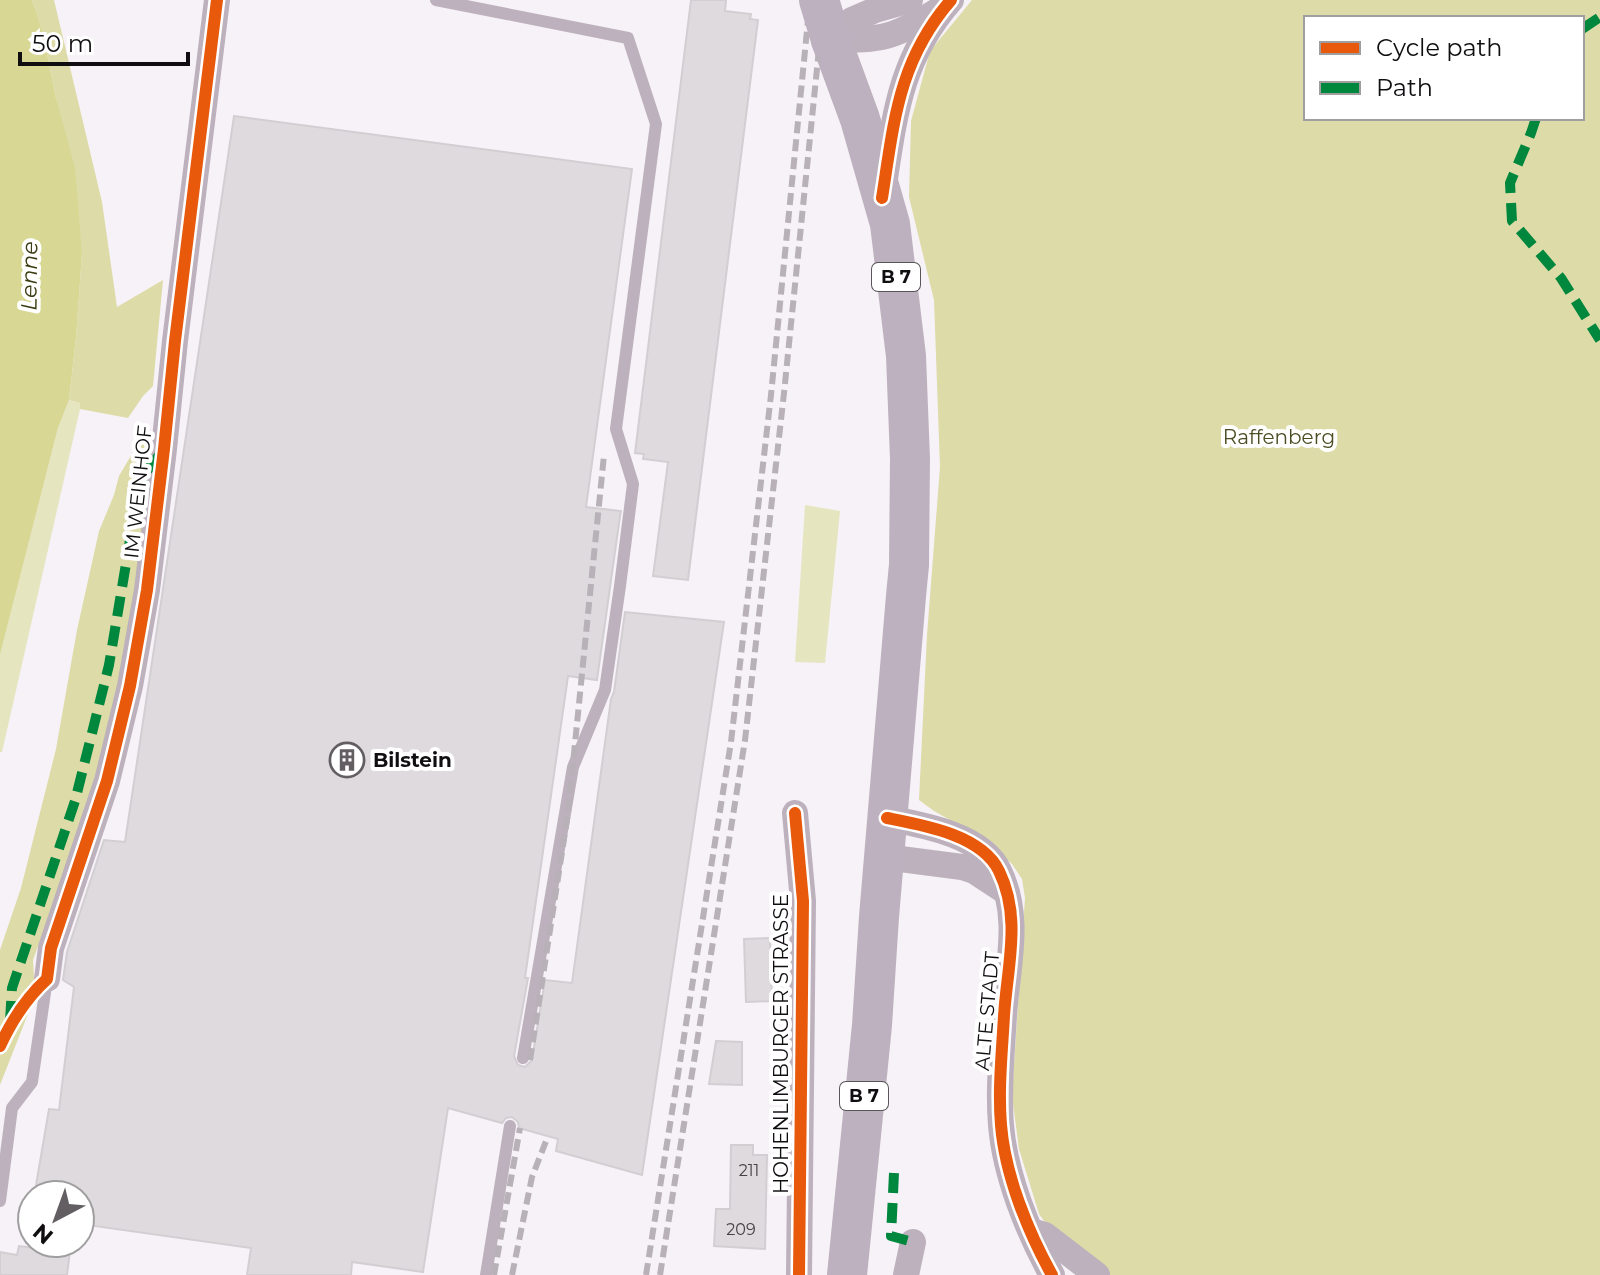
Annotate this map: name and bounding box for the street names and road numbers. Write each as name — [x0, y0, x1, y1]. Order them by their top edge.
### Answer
road number: B 7 — [872, 263, 920, 291]
street label: IM WEINHOF — [119, 424, 157, 560]
street label: HOHENLIMBURGER STRASSE — [769, 894, 793, 1194]
street label: ALTE STADT — [970, 950, 1004, 1072]
road number: B 7 — [840, 1082, 888, 1110]

